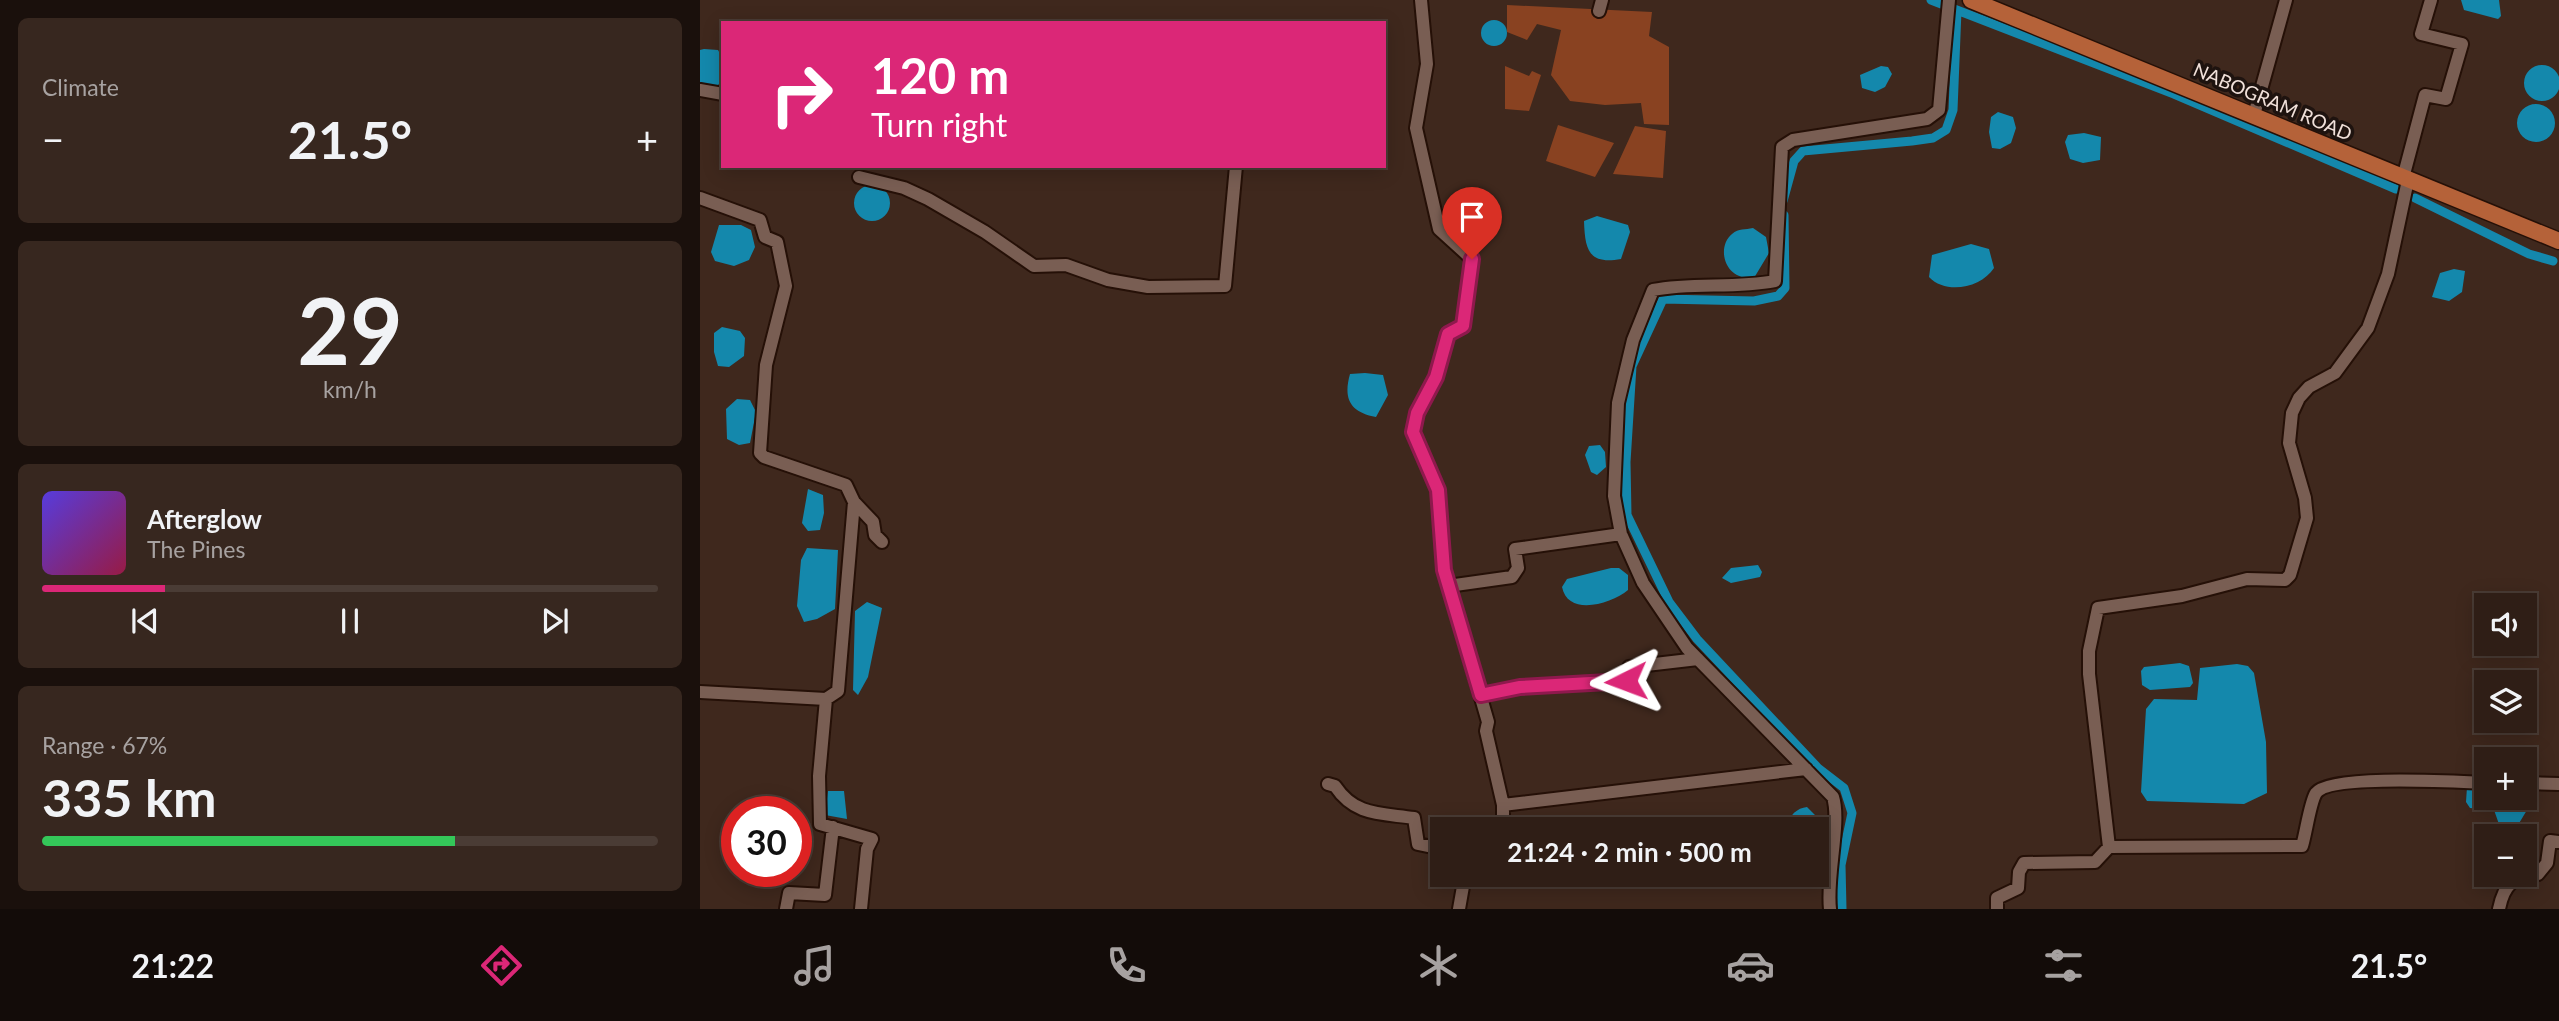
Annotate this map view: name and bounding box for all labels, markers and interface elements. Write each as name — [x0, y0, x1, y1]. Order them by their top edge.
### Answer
text: 120 m — [871, 46, 1009, 104]
icon: right — [756, 49, 847, 140]
street label: NABOGRAM ROAD — [2190, 57, 2356, 145]
text: Climate — [42, 73, 119, 101]
text: Turn right — [871, 105, 1007, 144]
text: 21.5° — [288, 108, 412, 170]
text: − — [42, 116, 64, 162]
text: + — [636, 116, 658, 162]
pin — [1442, 187, 1502, 259]
icon: arrive — [1453, 198, 1491, 236]
text: 29 — [297, 275, 403, 384]
text: km/h — [323, 375, 377, 403]
text: Afterglow — [147, 503, 262, 535]
text: The Pines — [147, 535, 245, 563]
map controls — [2474, 593, 2537, 887]
button: sound — [2474, 593, 2537, 656]
icon: previous — [126, 602, 164, 640]
icon: pause — [331, 602, 369, 640]
icon: next — [536, 602, 574, 640]
position arrow — [1589, 644, 1663, 718]
button: layers — [2474, 670, 2537, 733]
text: Range · 67% — [42, 731, 167, 759]
button: + — [2474, 747, 2537, 810]
text: 335 km — [42, 766, 216, 828]
speed limit sign: 30 — [721, 796, 812, 887]
button: − — [2474, 824, 2537, 887]
text: 21:24 · 2 min · 500 m — [1507, 836, 1752, 868]
icon: directions — [477, 941, 526, 990]
icon: music — [790, 941, 839, 990]
icon: phone — [1102, 941, 1151, 990]
icon: climate — [1414, 941, 1463, 990]
icon: car — [1726, 941, 1775, 990]
icon: filters — [2039, 941, 2088, 990]
text: 21:22 — [132, 946, 214, 985]
text: 21.5° — [2351, 946, 2427, 985]

